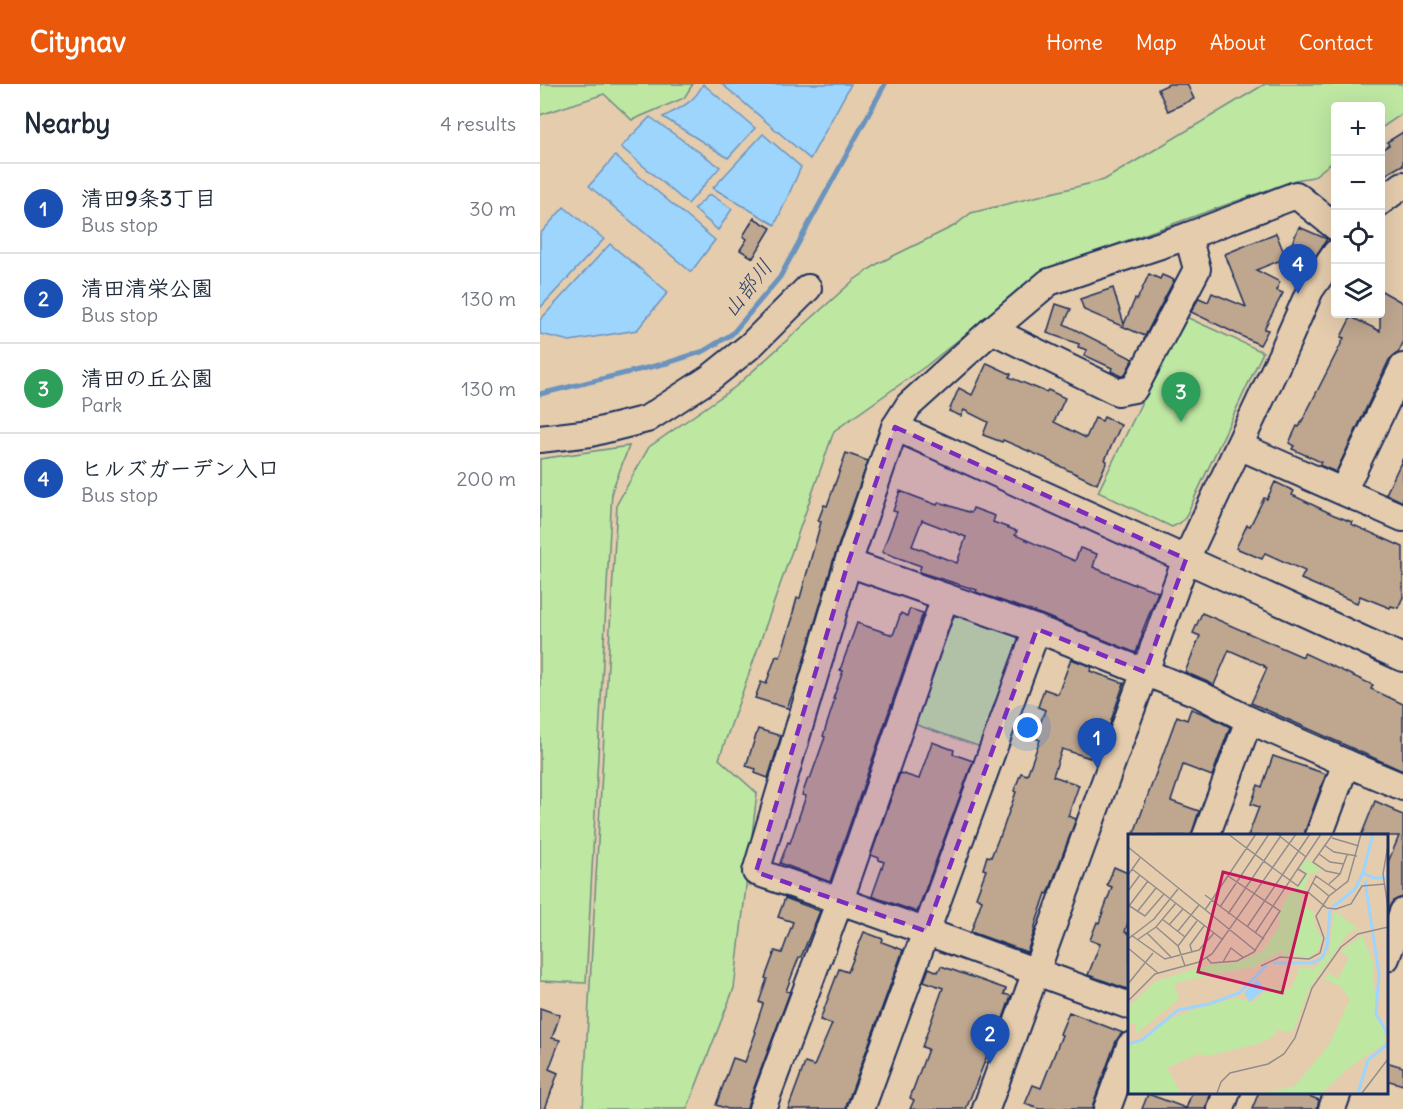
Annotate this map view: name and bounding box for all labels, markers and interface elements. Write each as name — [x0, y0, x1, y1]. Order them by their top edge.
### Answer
text: Citynav — [30, 24, 126, 60]
text: Home — [1046, 29, 1103, 56]
text: Map — [1136, 29, 1177, 56]
text: About — [1210, 29, 1266, 56]
text: Contact — [1299, 29, 1373, 56]
map controls — [1331, 102, 1385, 318]
button: + — [1331, 102, 1385, 156]
text: Nearby — [24, 107, 110, 140]
text: 4 results — [440, 111, 516, 136]
button: − — [1331, 156, 1385, 210]
text: 清田9条3丁目 — [81, 184, 216, 212]
text: 1 — [40, 196, 47, 221]
text: 30 m — [469, 196, 516, 221]
button: locate — [1331, 210, 1385, 264]
text: Bus stop — [81, 212, 158, 237]
pin: 4 — [1278, 244, 1317, 294]
water label: 山部川 — [716, 253, 778, 323]
button: layers — [1331, 264, 1385, 318]
text: 清田清栄公園 — [81, 274, 213, 302]
text: 2 — [38, 286, 49, 311]
text: 130 m — [461, 286, 516, 311]
text: Bus stop — [81, 302, 158, 327]
text: 清田の丘公園 — [81, 364, 213, 392]
pin: 3 — [1162, 372, 1200, 422]
text: 3 — [38, 376, 49, 401]
text: 130 m — [461, 376, 516, 401]
text: Park — [81, 392, 122, 417]
text: ヒルズガーデン入口 — [81, 454, 279, 482]
text: 4 — [38, 466, 49, 491]
text: 200 m — [456, 466, 516, 491]
text: Bus stop — [81, 482, 158, 507]
your location — [1013, 713, 1042, 742]
pin: 1 — [1078, 718, 1116, 768]
inset map — [1128, 834, 1388, 1094]
pin: 2 — [970, 1014, 1010, 1064]

